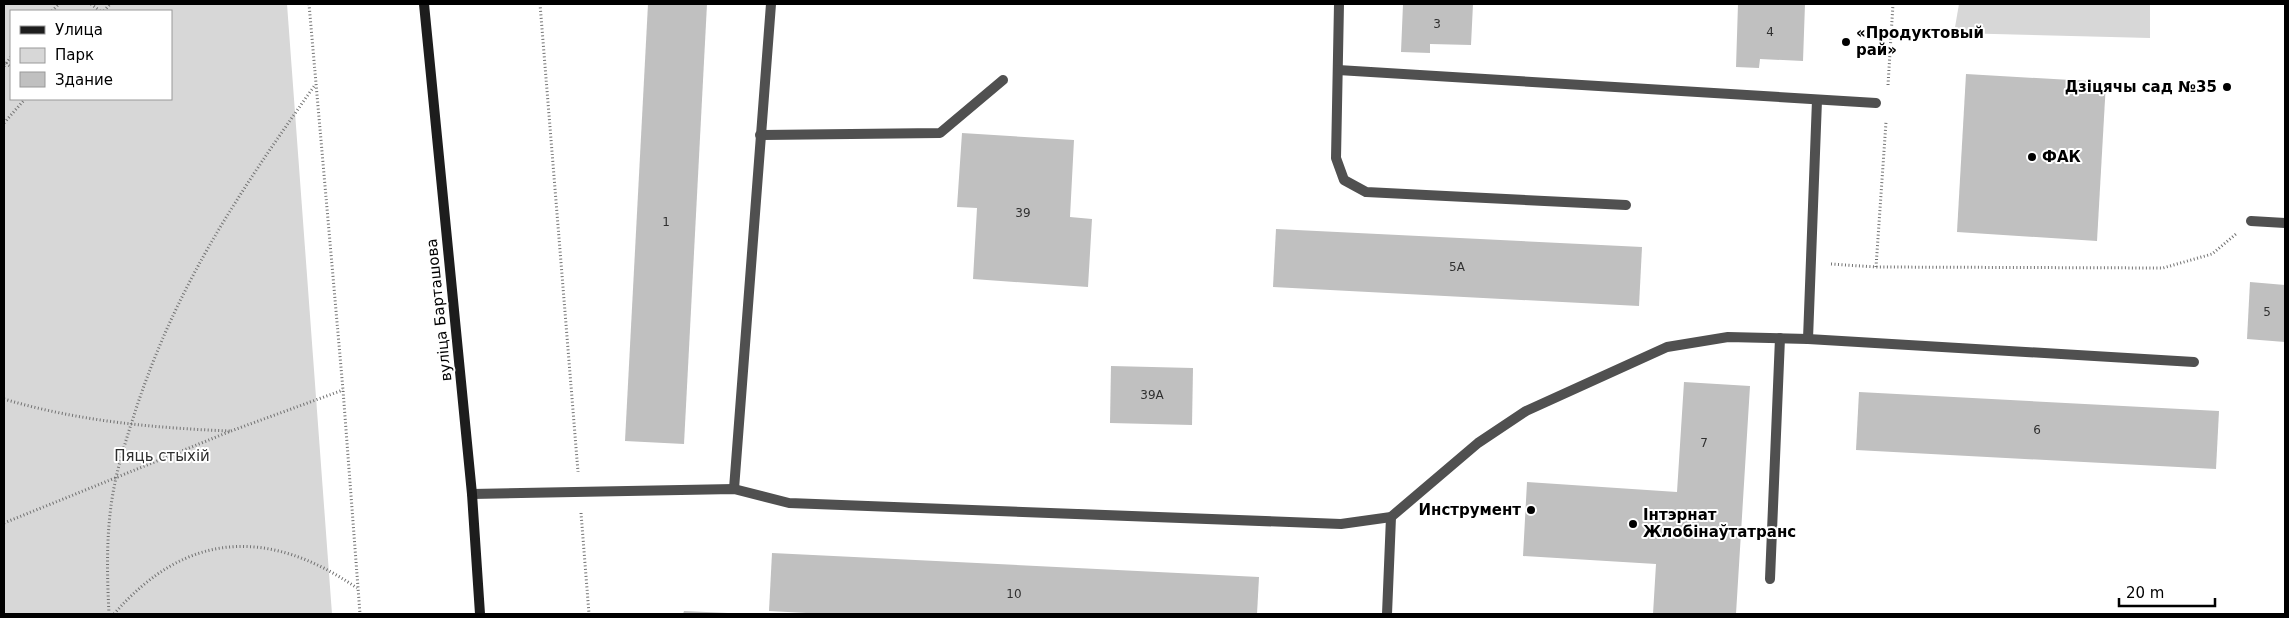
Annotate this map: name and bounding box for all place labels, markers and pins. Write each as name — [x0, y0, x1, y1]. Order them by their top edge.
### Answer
place label: «Продуктовый рай» — [1856, 24, 1984, 59]
marker: «Продуктовый рай» — [1840, 36, 1852, 48]
place label: Дзіцячы сад №35 — [2065, 78, 2217, 96]
marker: Дзіцячы сад №35 — [2221, 81, 2233, 93]
place label: ФАК — [2042, 148, 2081, 166]
marker: ФАК — [2026, 151, 2038, 163]
place label: Инструмент — [1418, 501, 1521, 519]
marker: Инструмент — [1525, 504, 1537, 516]
place label: Інтэрнат Жлобінаўтатранс — [1643, 506, 1796, 541]
marker: Інтэрнат Жлобінаўтатранс — [1627, 518, 1639, 530]

